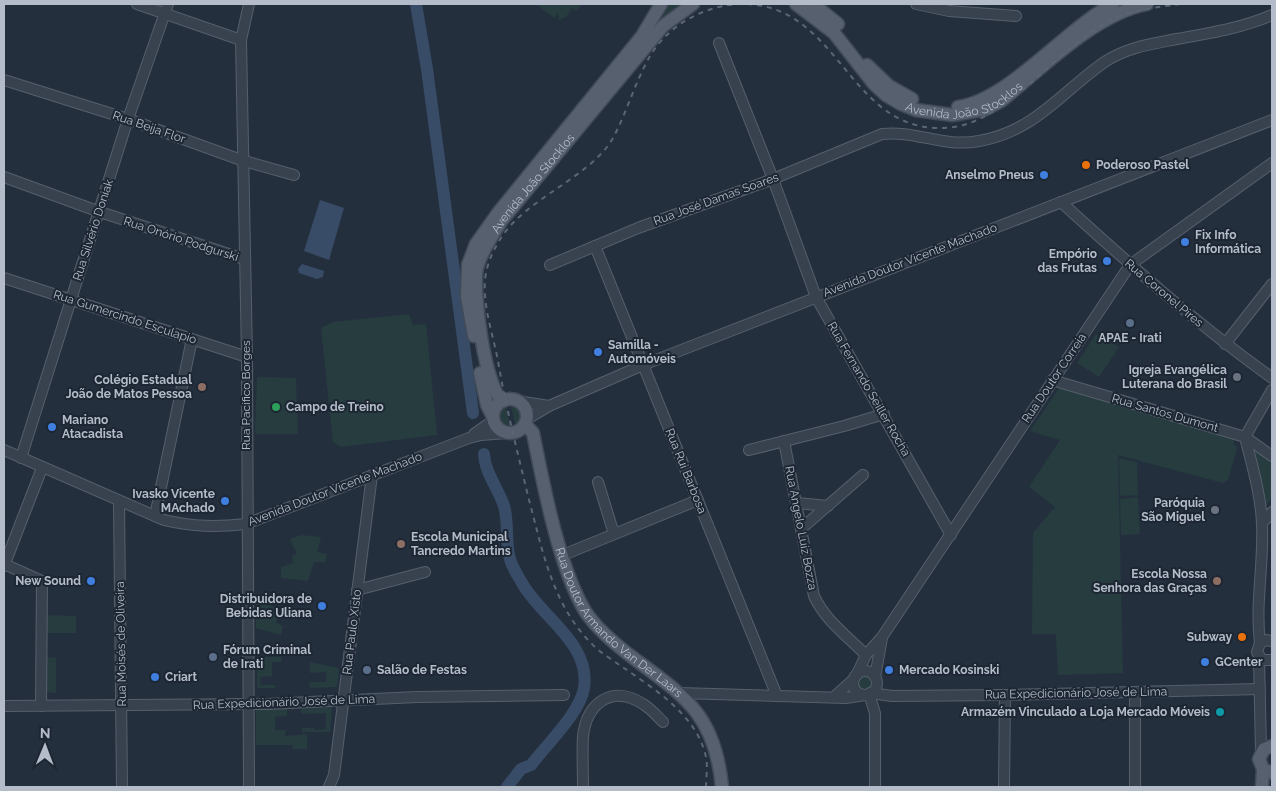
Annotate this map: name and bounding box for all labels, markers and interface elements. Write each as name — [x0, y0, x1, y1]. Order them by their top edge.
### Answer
street label: Avenida João Stocklos — [903, 79, 1025, 122]
street label: Rua Beija Flor — [111, 108, 188, 146]
street label: Avenida João Stocklos — [489, 131, 578, 236]
place label: Poderoso Pastel — [1096, 158, 1189, 172]
marker: Poderoso Pastel — [1080, 159, 1092, 171]
place label: Anselmo Pneus — [945, 168, 1034, 182]
marker: Anselmo Pneus — [1038, 169, 1050, 181]
street label: Rua José Damas Soares — [651, 170, 781, 228]
street label: Rua Silvério Doniak — [70, 177, 116, 283]
street label: Rua Onório Podgurski — [122, 214, 240, 264]
street label: Avenida Doutor Vicente Machado — [821, 220, 999, 300]
place label: Fix Info Informática — [1195, 228, 1261, 256]
marker: Fix Info Informática — [1179, 236, 1191, 248]
place label: Empório das Frutas — [1038, 247, 1097, 275]
marker: Empório das Frutas — [1101, 255, 1113, 267]
street label: Rua Coronel Pires — [1122, 256, 1206, 330]
street label: Rua Gumercindo Esculapio — [52, 287, 198, 347]
marker: APAE - Irati — [1124, 317, 1136, 329]
street label: Rua Fernando Seiller Rocha — [825, 319, 913, 459]
street label: Rua Doutor Correia — [1019, 330, 1089, 426]
place label: APAE - Irati — [1098, 331, 1162, 345]
place label: Samilla - Automóveis — [608, 338, 676, 366]
street label: Rua Pacífico Borges — [239, 340, 253, 450]
marker: Samilla - Automóveis — [592, 346, 604, 358]
place label: Igreja Evangélica Luterana do Brasil — [1122, 363, 1227, 391]
marker: Igreja Evangélica Luterana do Brasil — [1231, 371, 1243, 383]
place label: Colégio Estadual João de Matos Pessoa — [66, 373, 192, 401]
marker: Colégio Estadual João de Matos Pessoa — [196, 381, 208, 393]
street label: Rua Santos Dumont — [1110, 391, 1220, 435]
place label: Campo de Treino — [286, 400, 384, 414]
marker: Campo de Treino — [270, 401, 282, 413]
place label: Mariano Atacadista — [62, 413, 123, 441]
marker: Mariano Atacadista — [46, 421, 58, 433]
street label: Rua Rui Barbosa — [663, 426, 709, 516]
street label: Avenida Doutor Vicente Machado — [246, 449, 424, 529]
street label: Rua Angelo Luiz Bozza — [782, 465, 820, 591]
place label: Ivasko Vicente MAchado — [132, 487, 215, 515]
marker: Ivasko Vicente MAchado — [219, 495, 231, 507]
place label: Paróquia São Miguel — [1141, 496, 1205, 524]
marker: Paróquia São Miguel — [1209, 504, 1221, 516]
place label: Escola Municipal Tancredo Martins — [411, 530, 511, 558]
marker: Escola Municipal Tancredo Martins — [395, 538, 407, 550]
street label: Rua Doutor Armando Van Der Laars — [553, 546, 686, 700]
place label: Escola Nossa Senhora das Graças — [1093, 567, 1207, 595]
place label: New Sound — [15, 574, 81, 588]
marker: New Sound — [85, 575, 97, 587]
marker: Escola Nossa Senhora das Graças — [1211, 575, 1223, 587]
street label: Rua Moisés de Oliveira — [113, 581, 129, 707]
street label: Rua Paulo Xisto — [340, 589, 364, 675]
place label: Distribuidora de Bebidas Uliana — [220, 592, 312, 620]
marker: Distribuidora de Bebidas Uliana — [316, 600, 328, 612]
place label: Subway — [1187, 630, 1232, 644]
marker: Subway — [1236, 631, 1248, 643]
place label: Fórum Criminal de Irati — [223, 643, 311, 671]
marker: Fórum Criminal de Irati — [207, 651, 219, 663]
place label: GCenter — [1215, 655, 1263, 669]
marker: GCenter — [1199, 656, 1211, 668]
place label: Salão de Festas — [377, 663, 467, 677]
place label: Mercado Kosinski — [899, 663, 999, 677]
marker: Salão de Festas — [361, 664, 373, 676]
marker: Mercado Kosinski — [883, 664, 895, 676]
place label: Criart — [165, 670, 197, 684]
marker: Criart — [149, 671, 161, 683]
street label: Rua Expedicionário José de Lima — [985, 684, 1167, 702]
street label: Rua Expedicionário José de Lima — [193, 692, 375, 712]
place label: Armazém Vinculado a Loja Mercado Móveis — [961, 705, 1210, 719]
marker: Armazém Vinculado a Loja Mercado Móveis — [1214, 706, 1226, 718]
north arrow — [20, 721, 70, 771]
text: N — [40, 725, 51, 741]

